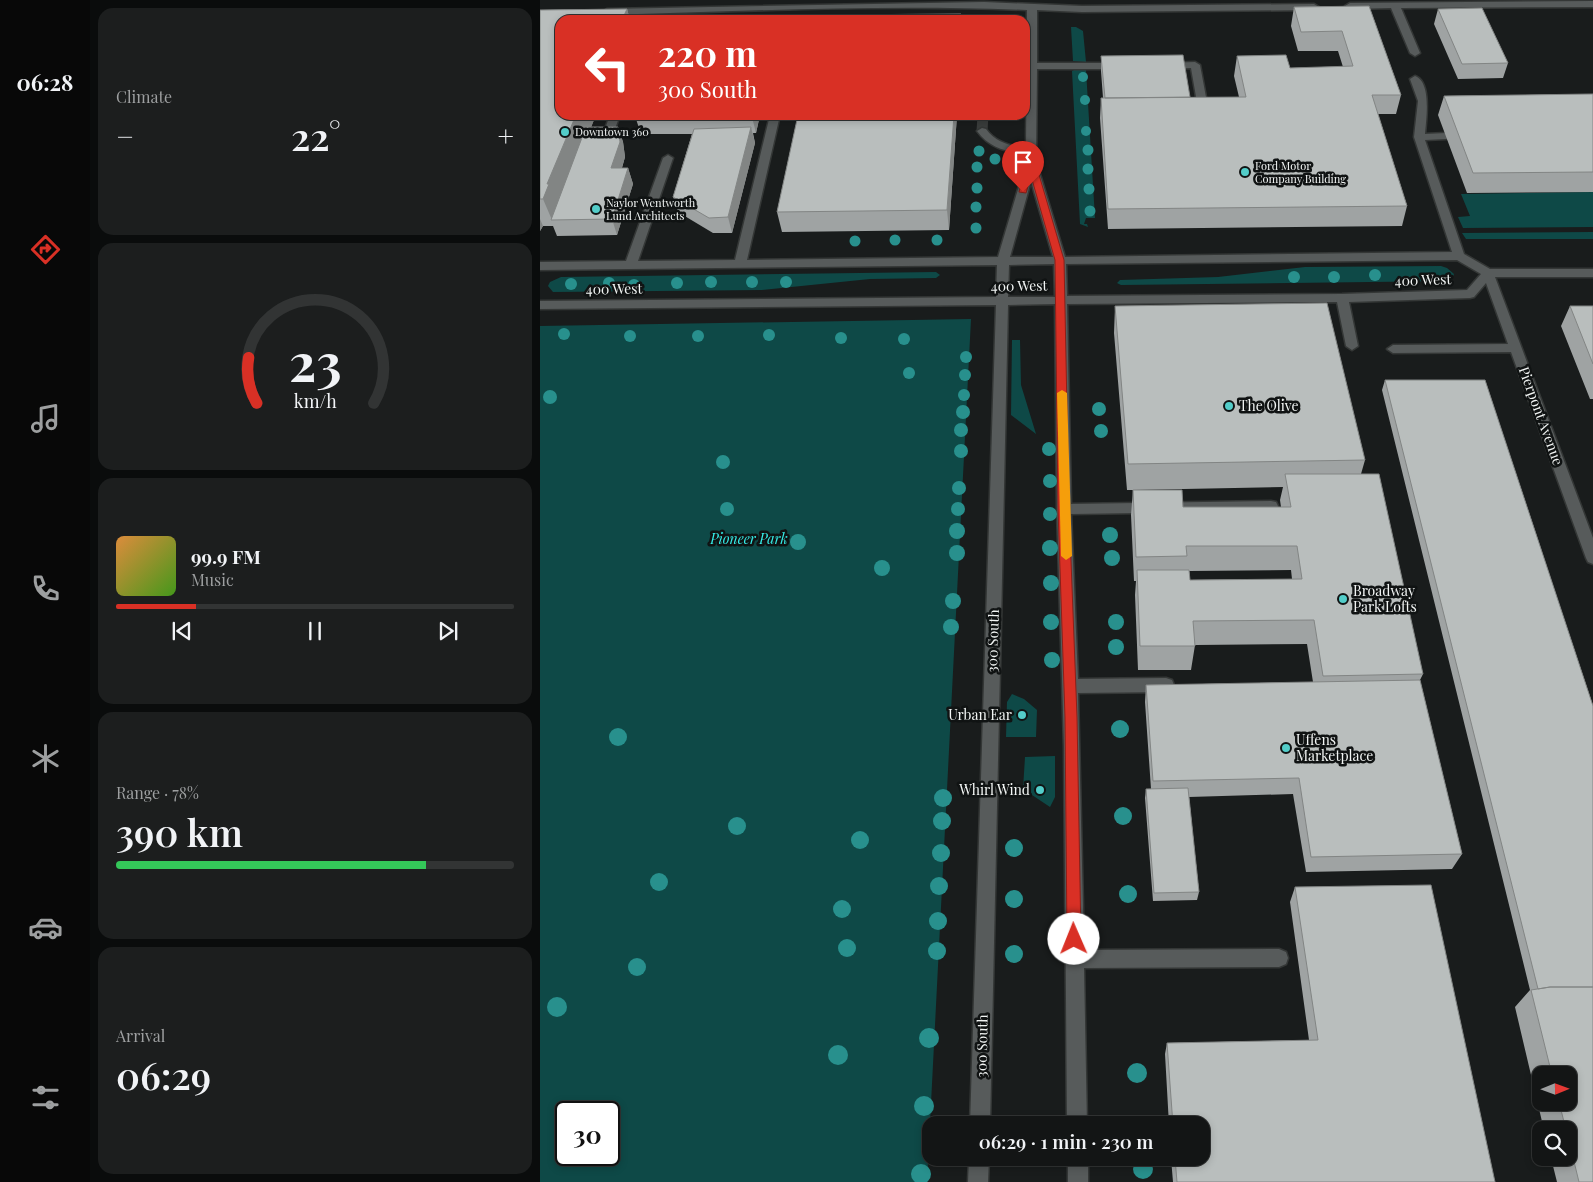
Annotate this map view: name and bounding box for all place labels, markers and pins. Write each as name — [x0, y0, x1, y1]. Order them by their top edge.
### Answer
place label: Downtown 360 — [575, 124, 649, 139]
marker: Downtown 360 — [559, 126, 571, 138]
pin — [1002, 141, 1044, 192]
place label: Ford Motor Company Building — [1255, 158, 1346, 186]
marker: Ford Motor Company Building — [1239, 166, 1251, 178]
place label: Naylor Wentworth Lund Architects — [606, 195, 696, 223]
marker: Naylor Wentworth Lund Architects — [590, 203, 602, 215]
place label: The Olive — [1239, 396, 1299, 415]
marker: The Olive — [1223, 400, 1235, 412]
place label: Broadway Park Lofts — [1353, 581, 1417, 616]
marker: Broadway Park Lofts — [1337, 593, 1349, 605]
place label: Urban Ear — [948, 705, 1013, 724]
marker: Urban Ear — [1016, 709, 1028, 721]
place label: Uffens Marketplace — [1296, 730, 1373, 765]
marker: Uffens Marketplace — [1280, 742, 1292, 754]
place label: Whirl Wind — [958, 780, 1030, 799]
marker: Whirl Wind — [1034, 784, 1046, 796]

